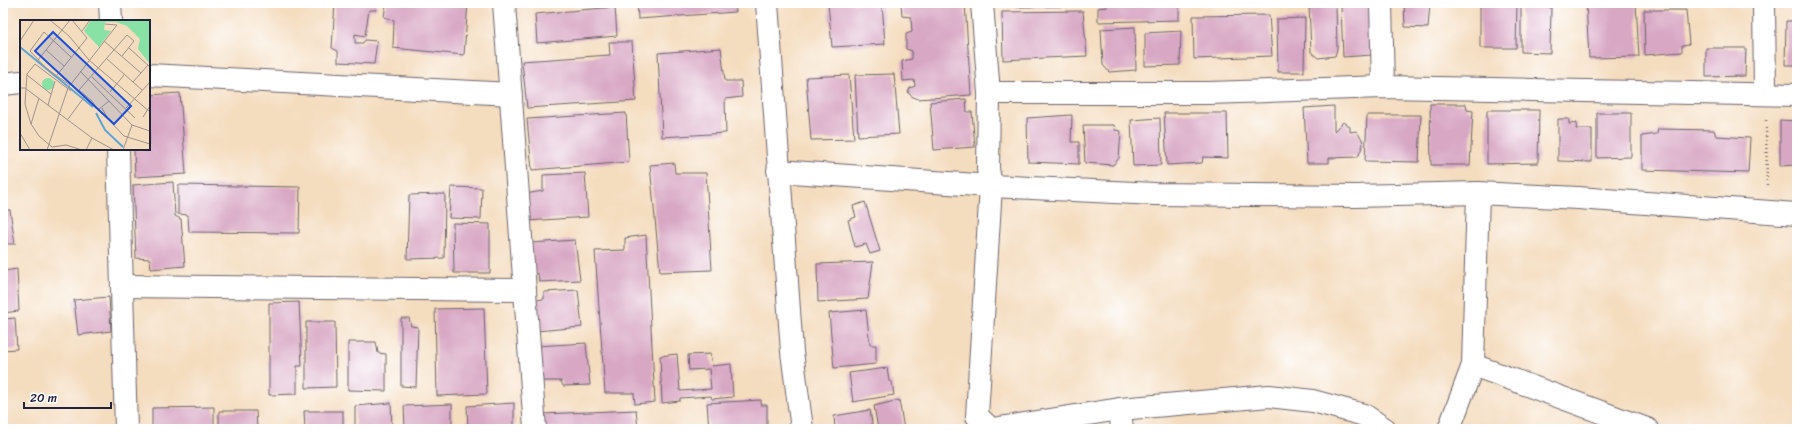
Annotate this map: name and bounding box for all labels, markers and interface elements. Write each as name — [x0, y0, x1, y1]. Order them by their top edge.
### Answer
inset map — [20, 20, 150, 150]
scale bar — [24, 384, 111, 410]
text: 20 m — [30, 387, 57, 409]

